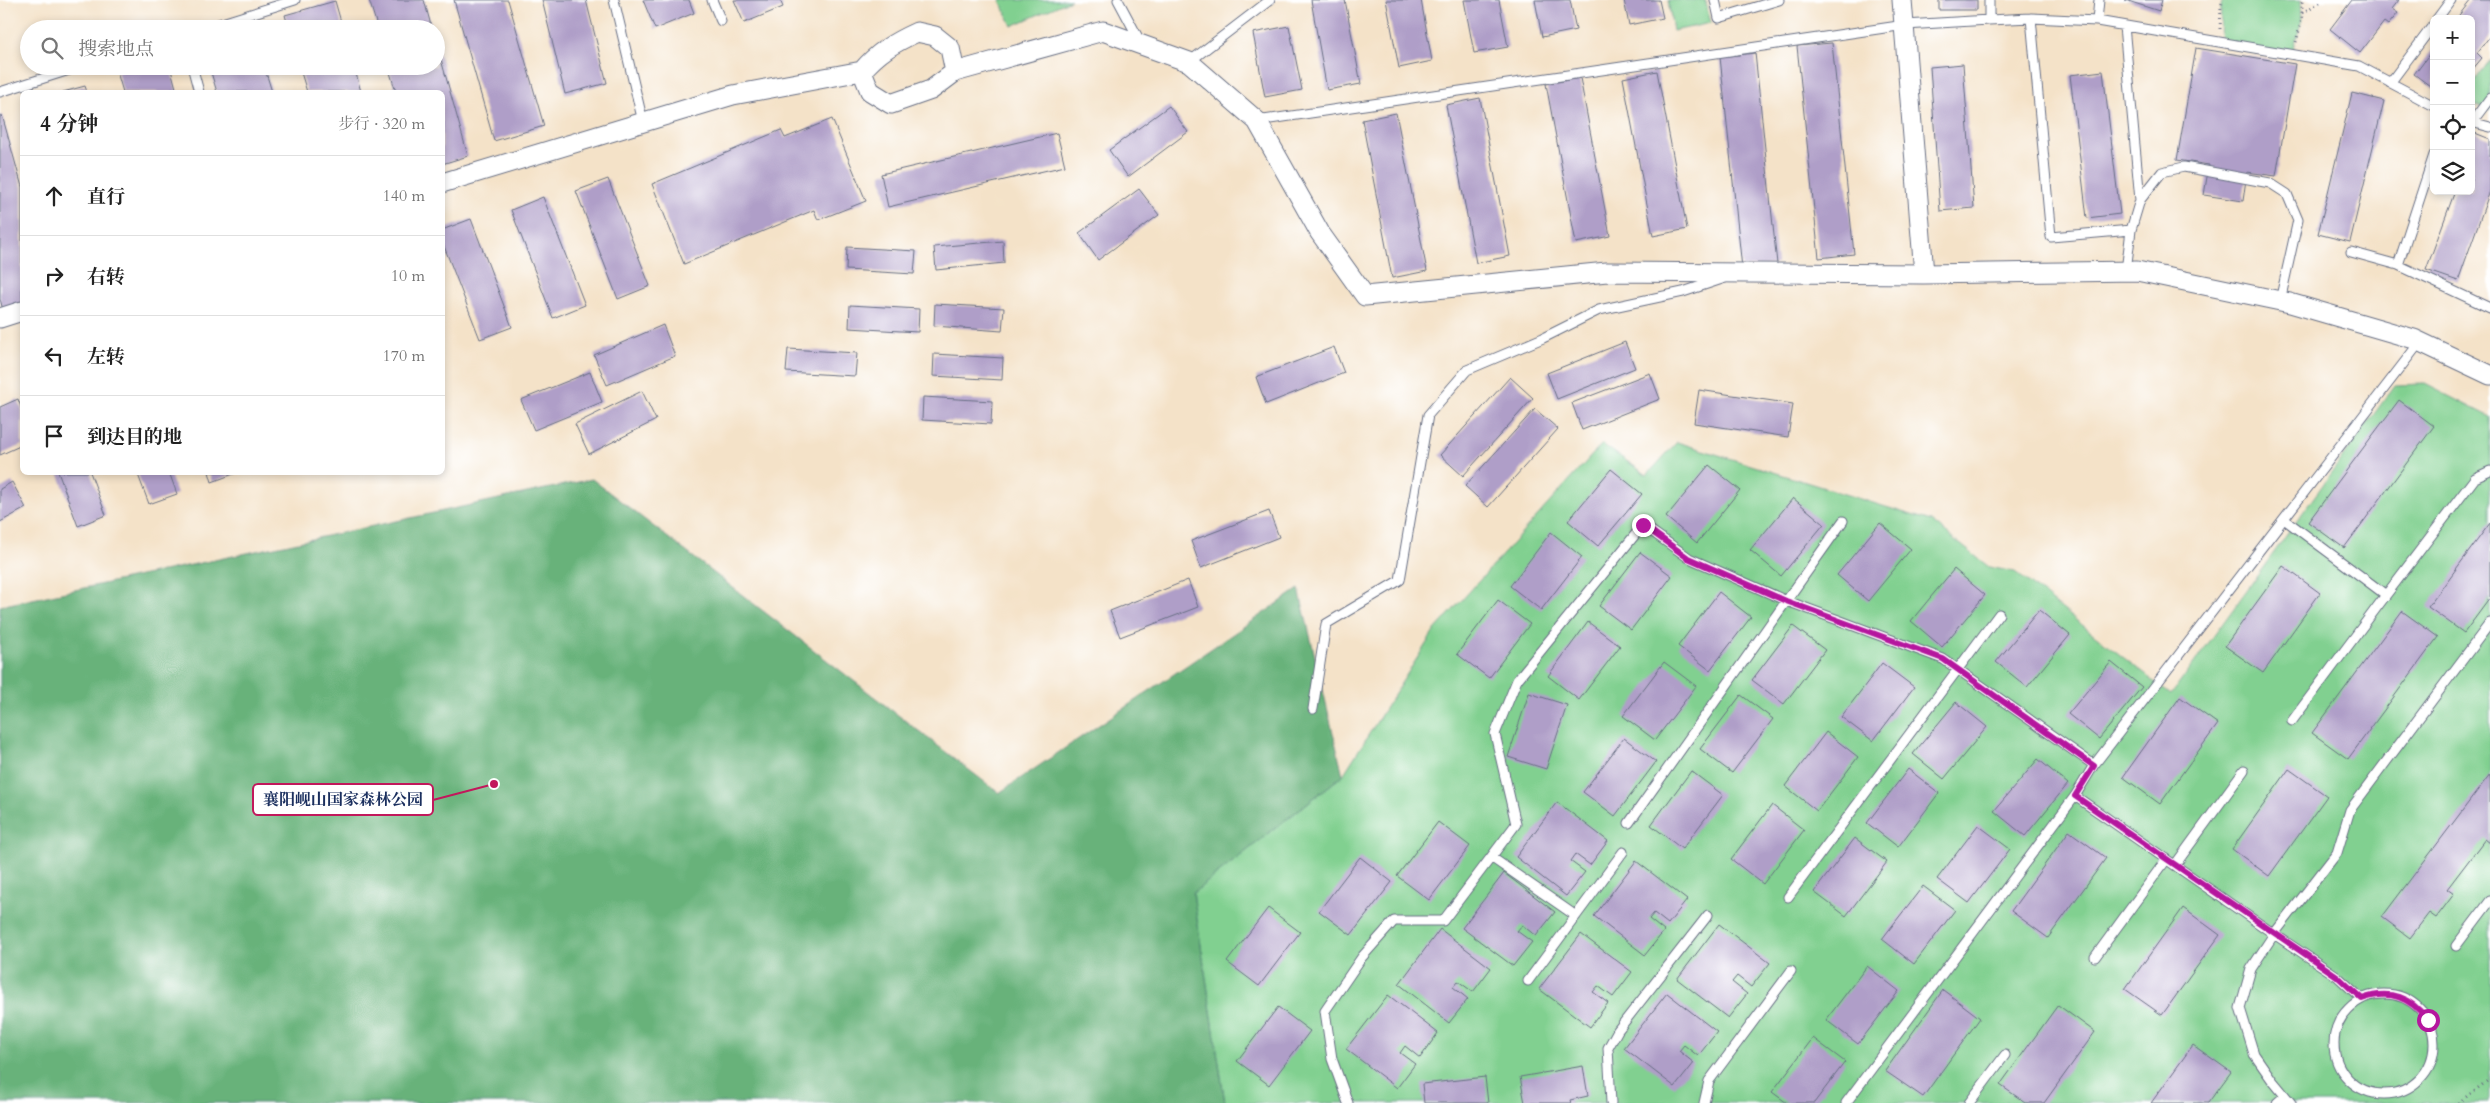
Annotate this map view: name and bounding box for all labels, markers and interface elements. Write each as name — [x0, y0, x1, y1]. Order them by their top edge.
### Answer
map controls — [2430, 15, 2475, 195]
button: + — [2430, 15, 2475, 60]
search box — [20, 20, 445, 75]
icon: search — [38, 34, 66, 62]
text: 搜索地点 — [78, 36, 154, 62]
button: − — [2430, 60, 2475, 105]
button: locate — [2430, 105, 2475, 150]
text: 4 分钟 — [40, 110, 98, 139]
text: 步行 · 320 m — [338, 113, 425, 135]
button: layers — [2430, 150, 2475, 195]
icon: ahead — [40, 182, 68, 210]
text: 直行 — [87, 184, 125, 210]
text: 140 m — [383, 185, 425, 207]
icon: right — [40, 262, 68, 290]
text: 右转 — [87, 264, 125, 290]
text: 10 m — [391, 265, 425, 287]
icon: left — [40, 342, 68, 370]
text: 左转 — [87, 344, 125, 370]
text: 170 m — [383, 345, 425, 367]
icon: arrive — [40, 422, 68, 450]
text: 到达目的地 — [87, 424, 182, 450]
route end — [1632, 514, 1655, 537]
callout: 襄阳岘山国家森林公园 — [253, 784, 433, 815]
text: 襄阳岘山国家森林公园 — [263, 789, 423, 811]
route start — [2417, 1009, 2440, 1032]

